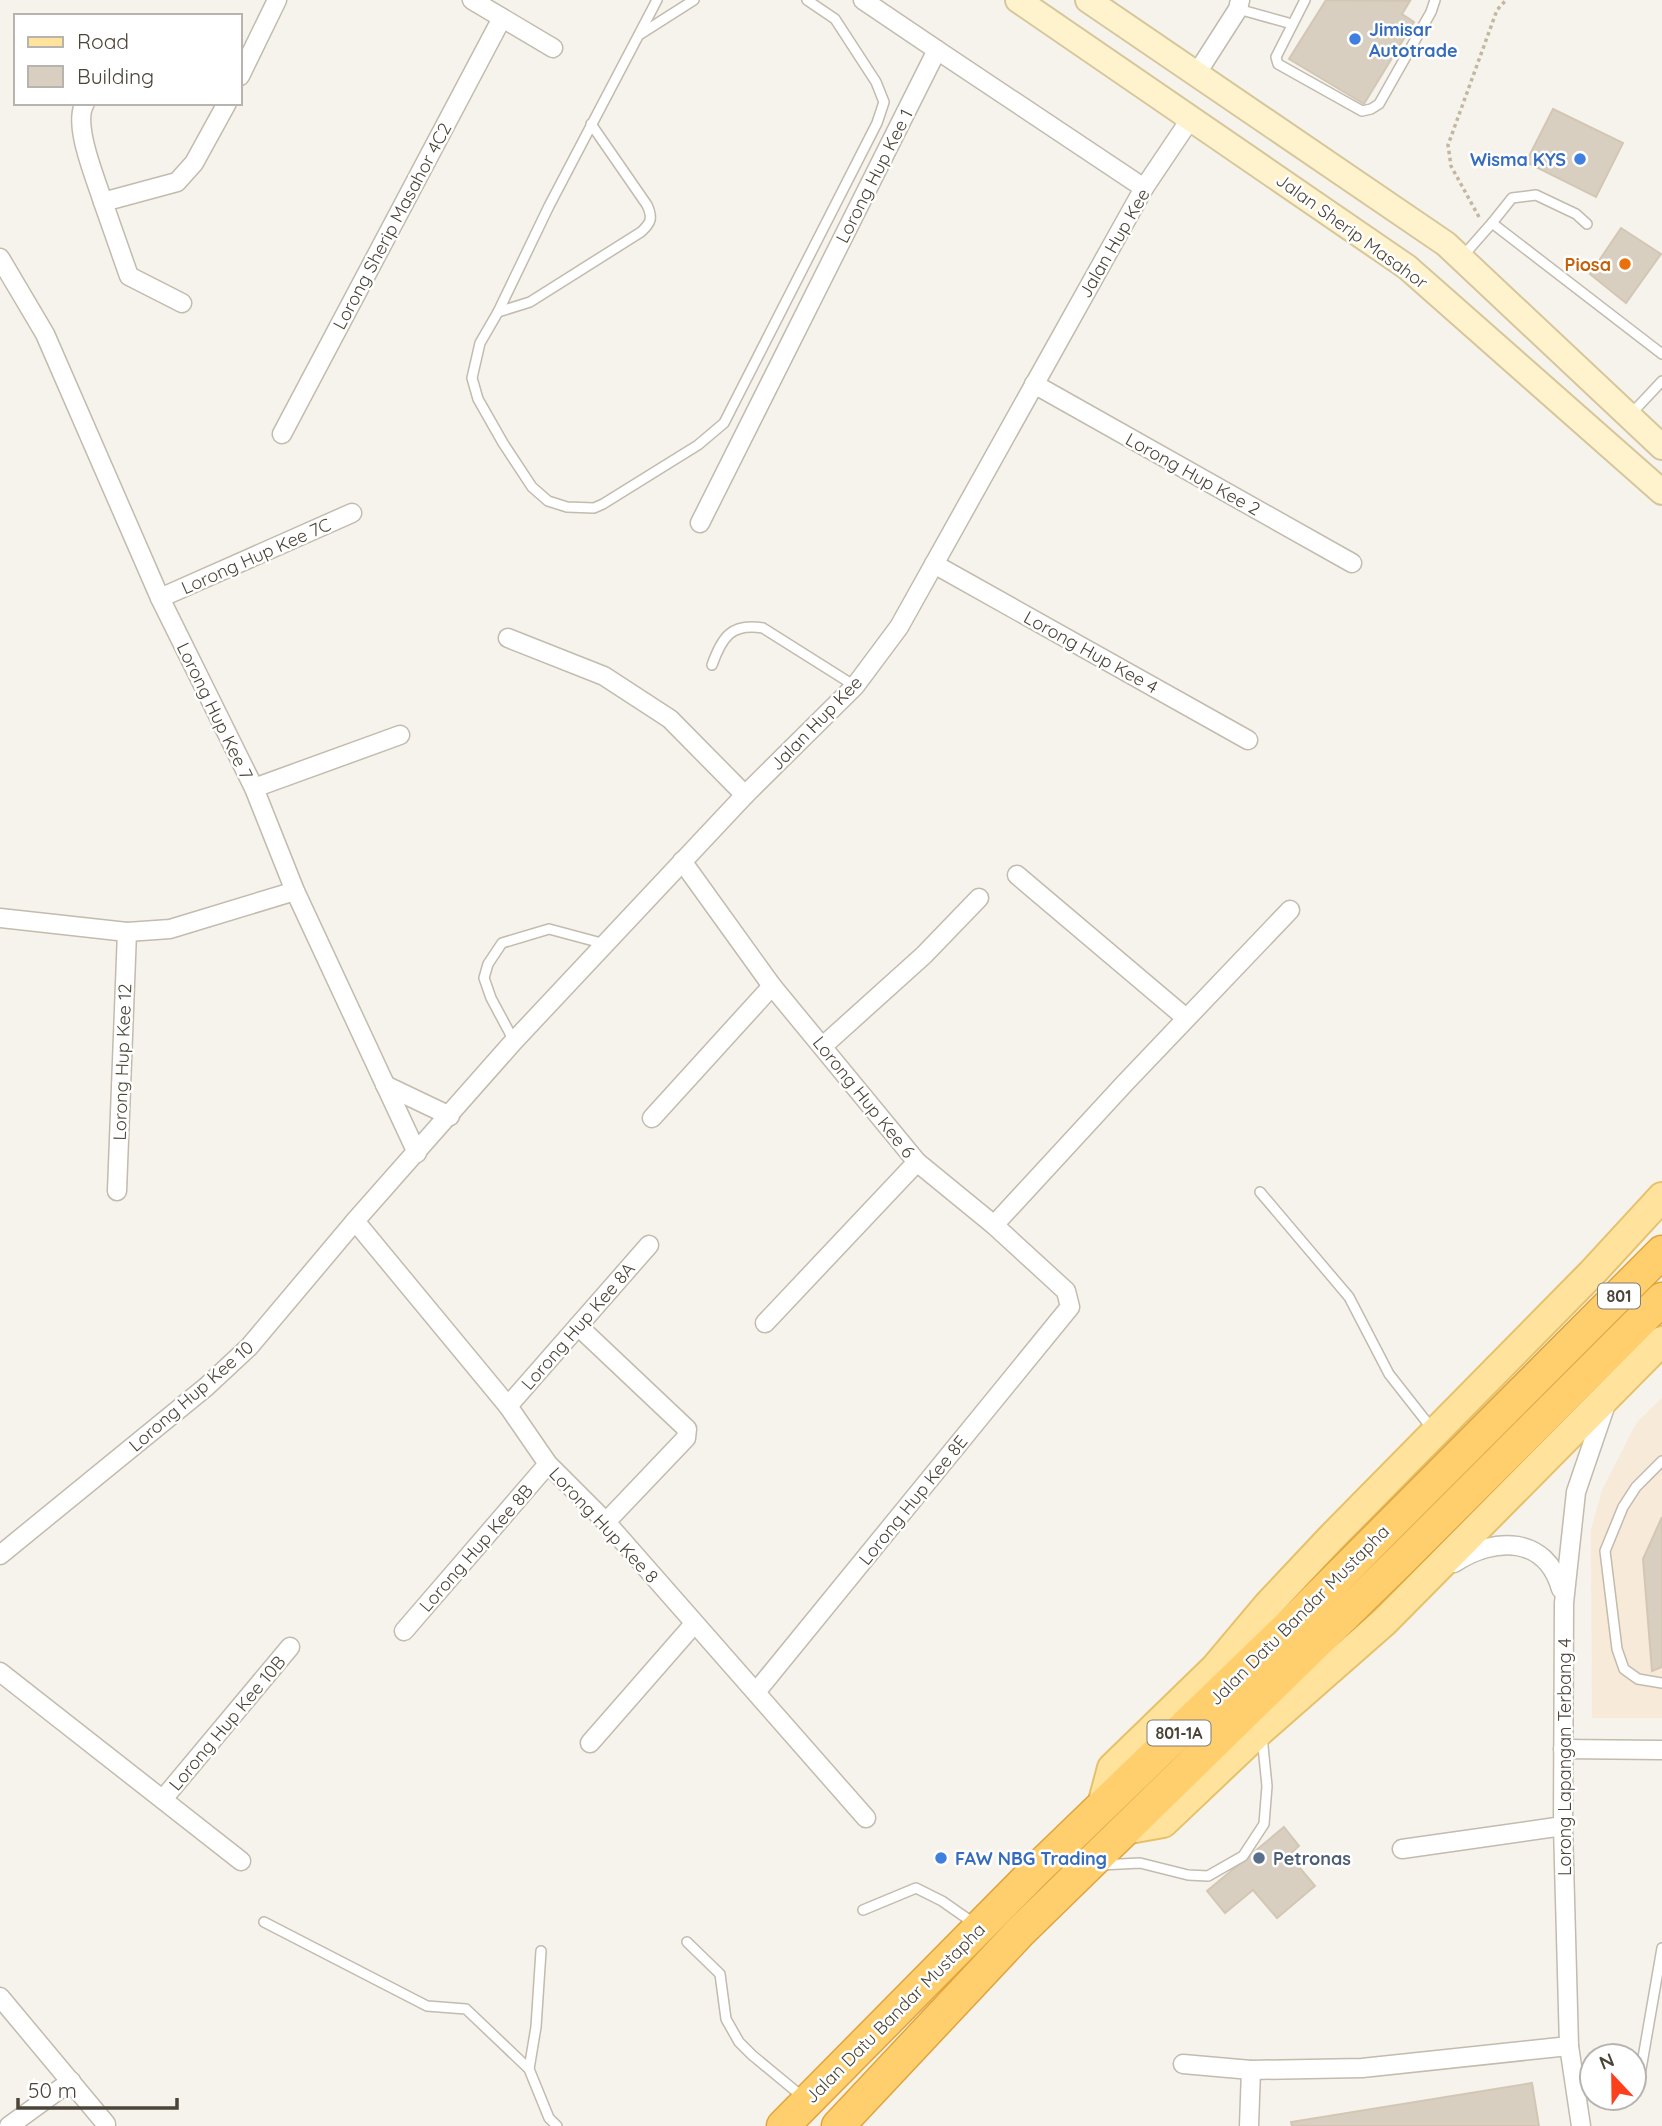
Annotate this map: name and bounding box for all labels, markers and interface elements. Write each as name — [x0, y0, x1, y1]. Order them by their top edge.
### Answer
legend — [14, 14, 242, 105]
place label: Jimisar Autotrade — [1369, 18, 1458, 62]
text: Road — [77, 28, 129, 54]
marker: Jimisar Autotrade — [1347, 31, 1363, 47]
text: Building — [77, 63, 154, 89]
street label: Lorong Hup Kee 1 — [830, 105, 918, 247]
street label: Lorong Sherip Masahor 4C2 — [328, 119, 456, 333]
place label: Wisma KYS — [1470, 148, 1566, 171]
marker: Wisma KYS — [1572, 151, 1588, 167]
street label: Jalan Sherip Masahor — [1272, 168, 1432, 294]
street label: Jalan Hup Kee — [1073, 184, 1155, 302]
place label: Piosa — [1565, 253, 1611, 276]
marker: Piosa — [1617, 256, 1633, 272]
street label: Lorong Hup Kee 2 — [1122, 427, 1264, 521]
street label: Lorong Hup Kee 7C — [178, 513, 334, 599]
street label: Lorong Hup Kee 4 — [1020, 606, 1162, 698]
street label: Lorong Hup Kee 7 — [172, 639, 258, 783]
street label: Jalan Hup Kee — [765, 671, 867, 775]
street label: Lorong Hup Kee 12 — [108, 983, 136, 1141]
street label: Lorong Hup Kee 6 — [808, 1031, 920, 1163]
street label: Lorong Hup Kee 8A — [516, 1257, 640, 1395]
road number: 801 — [1598, 1284, 1640, 1308]
street label: Lorong Hup Kee 10 — [124, 1336, 258, 1456]
street label: Lorong Hup Kee 8E — [854, 1430, 972, 1570]
street label: Lorong Hup Kee 8 — [544, 1462, 664, 1588]
street label: Lorong Hup Kee 8B — [414, 1479, 538, 1617]
street label: Jalan Datu Bandar Mustapha — [1204, 1520, 1394, 1710]
street label: Lorong Lapangan Terbang 4 — [1553, 1638, 1576, 1876]
street label: Lorong Hup Kee 10B — [164, 1651, 290, 1795]
road number: 801-1A — [1148, 1721, 1210, 1746]
place label: FAW NBG Trading — [955, 1847, 1107, 1870]
place label: Petronas — [1273, 1847, 1351, 1870]
marker: FAW NBG Trading — [933, 1850, 949, 1866]
marker: Petronas — [1251, 1850, 1267, 1866]
street label: Jalan Datu Bandar Mustapha — [800, 1918, 990, 2108]
north arrow — [1578, 2042, 1648, 2112]
text: N — [1596, 2047, 1618, 2075]
scale bar — [18, 2066, 177, 2110]
text: 50 m — [28, 2077, 77, 2103]

